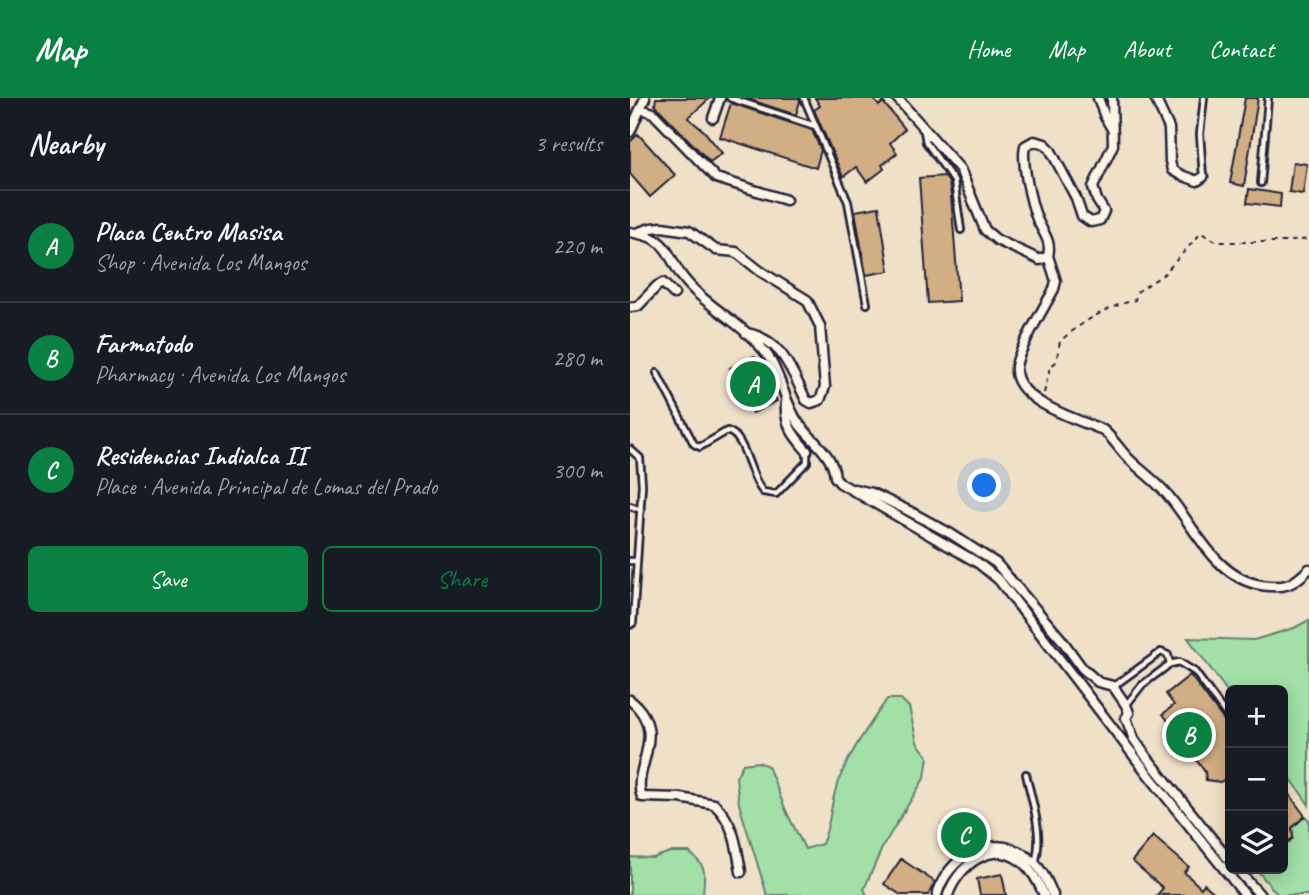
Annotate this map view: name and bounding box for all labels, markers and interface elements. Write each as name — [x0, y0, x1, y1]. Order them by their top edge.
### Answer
text: Map — [35, 28, 86, 70]
text: Home — [967, 34, 1010, 64]
text: Map — [1048, 34, 1085, 64]
text: About — [1123, 34, 1171, 64]
text: Contact — [1209, 34, 1274, 64]
text: Nearby — [28, 125, 104, 163]
text: 3 results — [535, 129, 602, 158]
text: Placa Centro Masisa — [95, 215, 282, 248]
text: A — [45, 232, 57, 261]
text: 220 m — [553, 232, 602, 261]
text: Shop · Avenida Los Mangos — [95, 248, 306, 277]
text: Farmatodo — [95, 327, 192, 360]
text: B — [45, 344, 57, 373]
text: 280 m — [553, 344, 602, 373]
pin: A — [730, 358, 776, 410]
text: Pharmacy · Avenida Los Mangos — [95, 360, 345, 389]
text: Residencias Indialca II — [95, 439, 306, 472]
text: C — [46, 456, 56, 485]
text: 300 m — [553, 456, 602, 485]
your location — [967, 468, 1001, 502]
text: Place · Avenida Principal de Lomas del Prado — [95, 472, 437, 501]
button: Save — [28, 546, 308, 612]
button: Share — [322, 546, 602, 612]
map controls — [1225, 685, 1288, 874]
button: + — [1225, 685, 1288, 748]
pin: B — [1166, 709, 1212, 761]
button: − — [1225, 748, 1288, 811]
pin: C — [941, 809, 987, 861]
button: layers — [1225, 811, 1288, 874]

